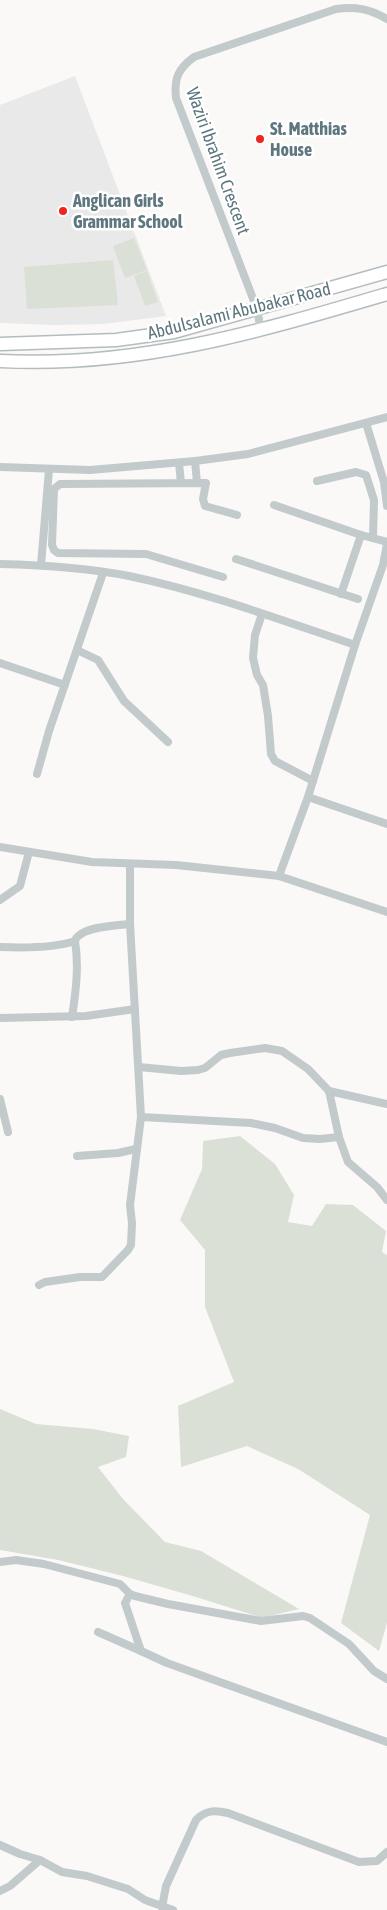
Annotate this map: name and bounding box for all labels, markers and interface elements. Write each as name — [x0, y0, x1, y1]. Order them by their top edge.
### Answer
street label: Waziri Ibrahim Crescent — [182, 84, 255, 237]
place label: St. Matthias House — [270, 118, 347, 160]
marker: St. Matthias House — [254, 133, 266, 145]
place label: Anglican Girls Grammar School — [72, 190, 183, 232]
marker: Anglican Girls Grammar School — [57, 205, 69, 217]
street label: Abdulsalami Abubakar Road — [145, 278, 333, 343]

